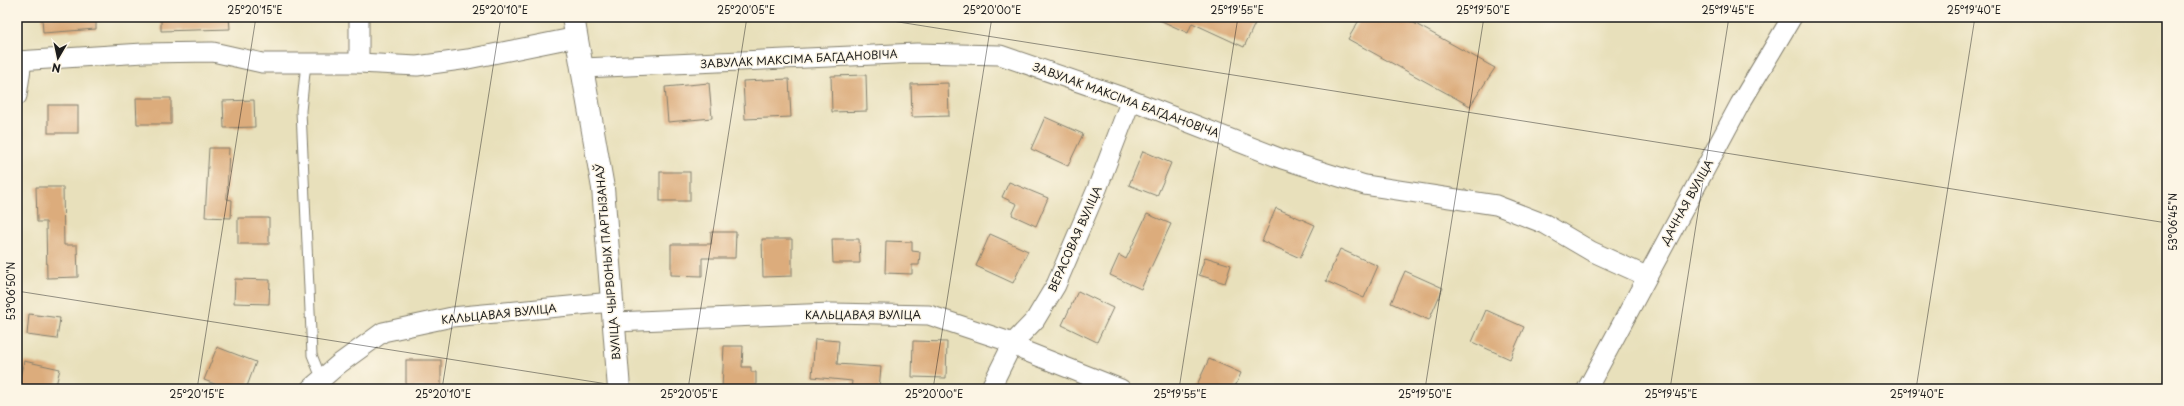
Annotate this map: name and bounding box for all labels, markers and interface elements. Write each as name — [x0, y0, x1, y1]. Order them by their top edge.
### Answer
text: 25°20'15"E — [227, 2, 283, 17]
text: 25°20'10"E — [472, 2, 528, 17]
text: 25°20'05"E — [717, 2, 775, 17]
text: 25°20'00"E — [963, 2, 1021, 17]
text: 25°19'55"E — [1210, 2, 1264, 17]
text: 25°19'50"E — [1456, 2, 1510, 17]
text: 25°19'45"E — [1701, 2, 1755, 17]
text: 25°19'40"E — [1947, 2, 2001, 17]
north arrow — [38, 38, 78, 78]
street label: ЗАВУЛАК МАКСІМА БАГДАНОВІЧА — [700, 45, 898, 72]
street label: ЗАВУЛАК МАКСІМА БАГДАНОВІЧА — [1031, 58, 1222, 141]
text: N — [50, 59, 62, 77]
street label: ДАЧНАЯ ВУЛІЦА — [1656, 156, 1717, 248]
street label: ВУЛІЦА ЧЫРВОНЫХ ПАРТЫЗАНАЎ — [590, 163, 625, 361]
street label: ВЕРАСОВАЯ ВУЛІЦА — [1043, 182, 1106, 295]
text: 53°06'45"N — [2165, 193, 2180, 251]
text: 53°06'50"N — [3, 261, 18, 320]
street label: КАЛЬЦАВАЯ ВУЛІЦА — [440, 299, 558, 328]
street label: КАЛЬЦАВАЯ ВУЛІЦА — [805, 306, 921, 323]
text: 25°20'15"E — [169, 386, 225, 401]
text: 25°20'10"E — [415, 386, 471, 401]
text: 25°20'05"E — [660, 386, 718, 401]
text: 25°20'00"E — [905, 386, 963, 401]
text: 25°19'55"E — [1153, 386, 1207, 401]
text: 25°19'50"E — [1398, 386, 1452, 401]
text: 25°19'45"E — [1644, 386, 1698, 401]
text: 25°19'40"E — [1890, 386, 1944, 401]

